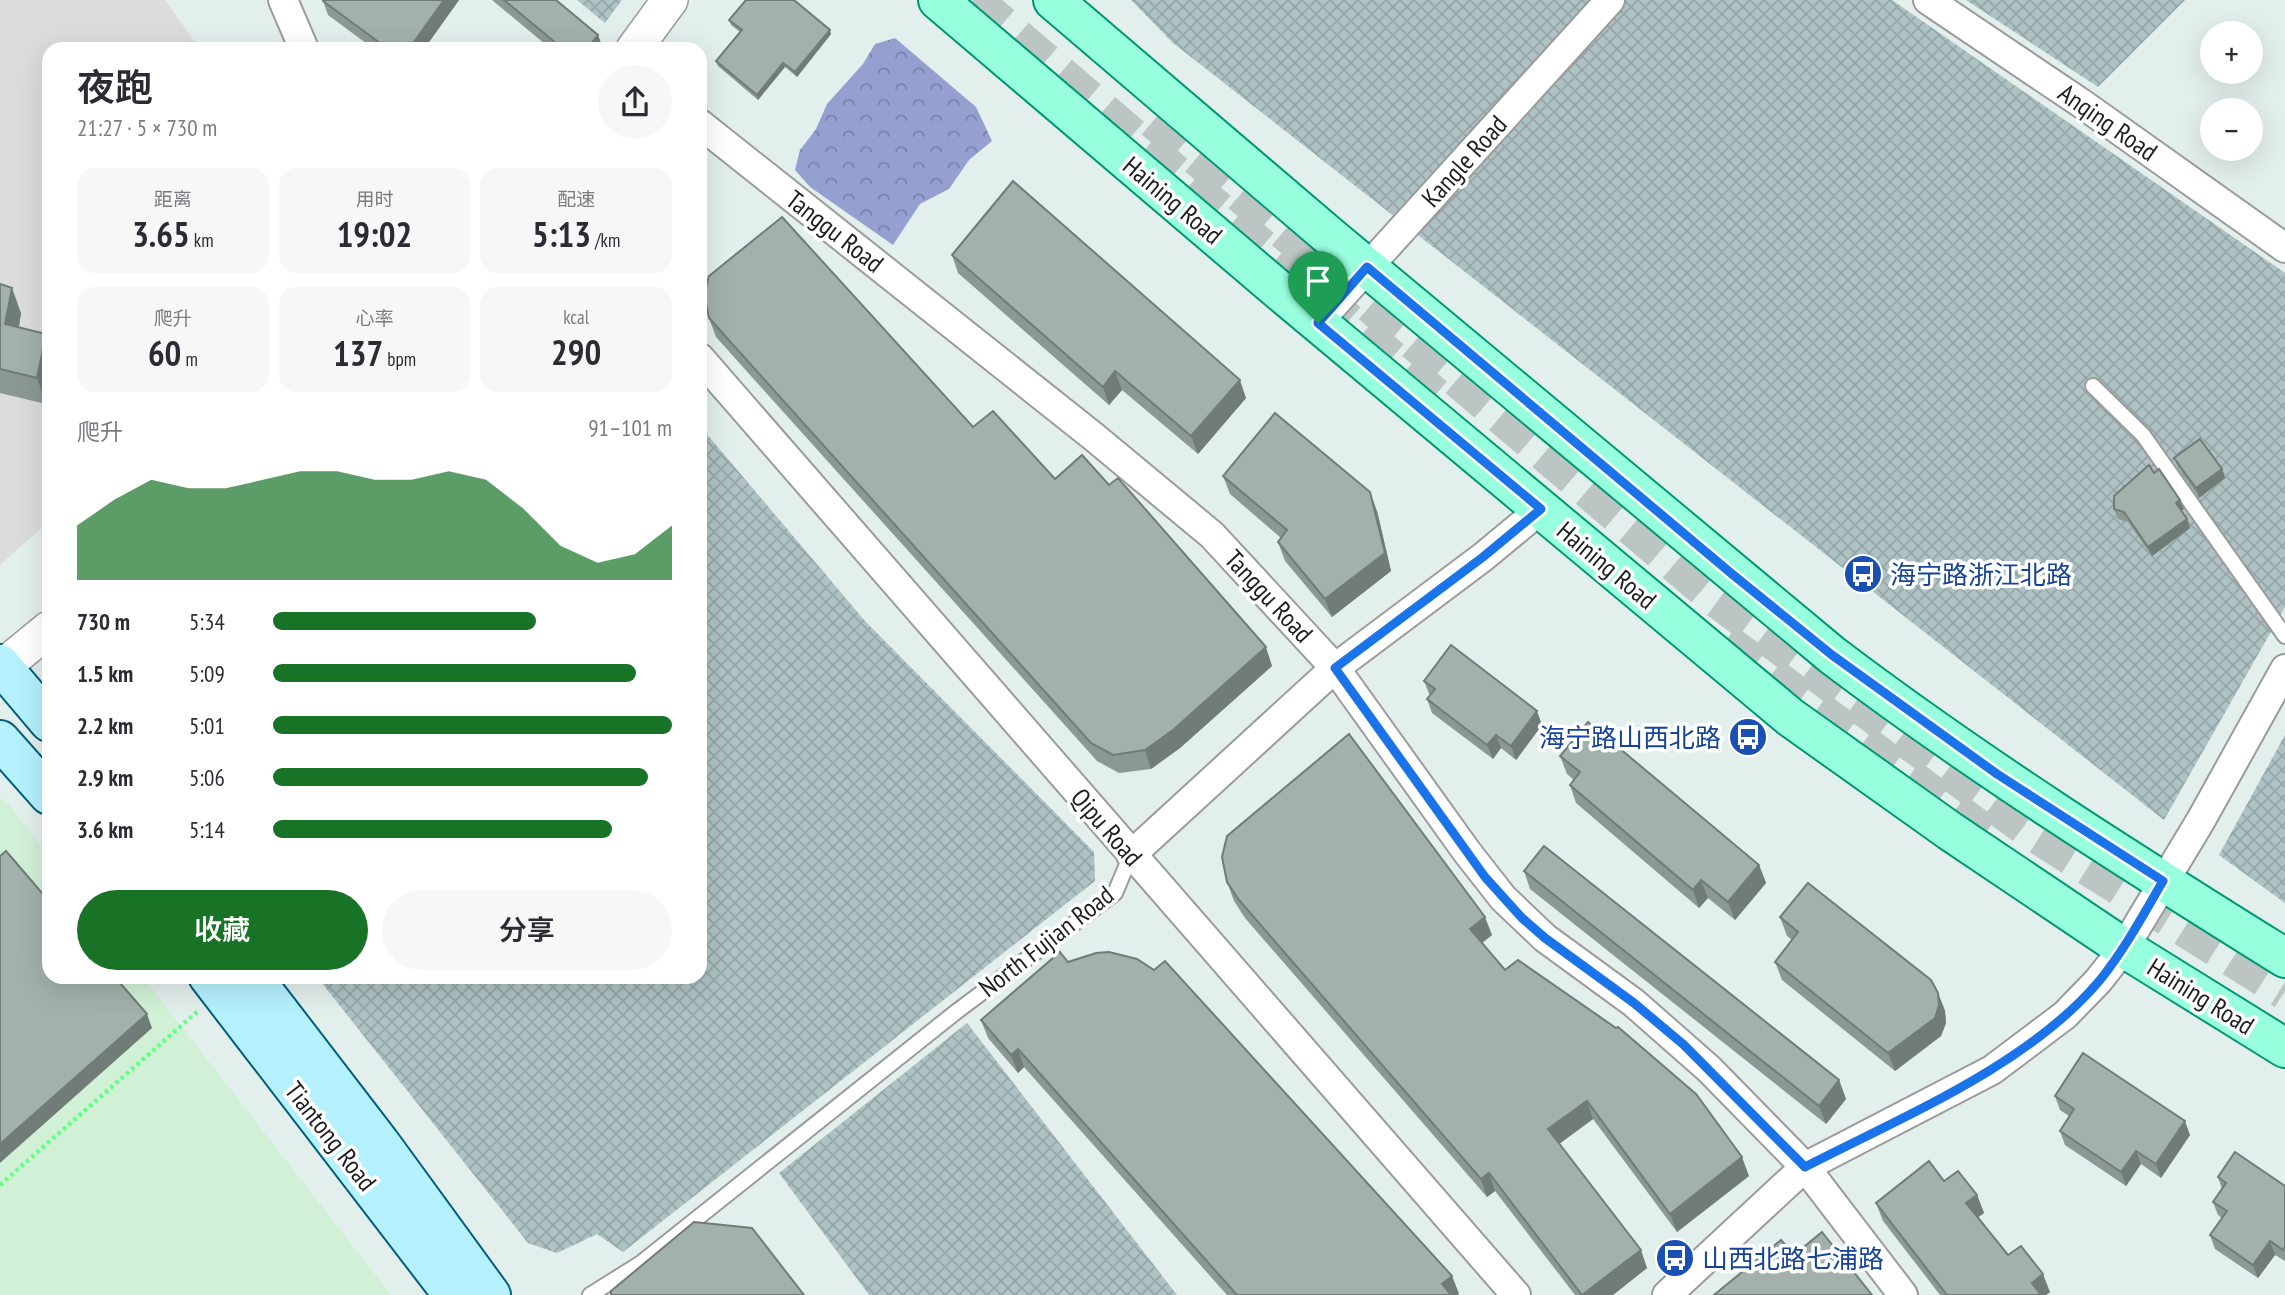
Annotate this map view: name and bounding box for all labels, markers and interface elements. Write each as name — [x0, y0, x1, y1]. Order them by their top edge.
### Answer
map controls — [2200, 21, 2263, 161]
button: + — [2200, 21, 2263, 84]
text: 夜跑 — [77, 62, 153, 111]
button: share — [598, 65, 672, 139]
street label: Anqing Road — [2052, 76, 2164, 168]
button: − — [2200, 98, 2263, 161]
street label: Kangle Road — [1414, 108, 1514, 214]
text: 21:27 · 5 × 730 m — [77, 113, 217, 142]
street label: Haining Road — [1117, 149, 1229, 251]
street label: Tanggu Road — [780, 183, 890, 279]
text: 距离 — [154, 187, 192, 211]
text: 用时 — [355, 187, 394, 211]
text: 配速 — [557, 187, 595, 211]
text: 3.65 — [132, 211, 190, 257]
text: 19:02 — [337, 211, 412, 257]
text: 5:13 — [532, 211, 591, 257]
text: km — [190, 228, 214, 252]
text: /km — [591, 228, 620, 252]
pin — [1288, 251, 1348, 323]
icon: arrive — [1299, 262, 1337, 300]
text: kcal — [563, 305, 589, 329]
text: 爬升 — [154, 306, 192, 330]
text: 心率 — [355, 306, 394, 330]
text: 290 — [551, 329, 601, 375]
text: 60 — [148, 330, 181, 376]
text: 137 — [333, 330, 383, 376]
text: m — [181, 347, 198, 371]
text: bpm — [383, 347, 416, 371]
text: 91–101 m — [588, 413, 672, 442]
text: 爬升 — [77, 417, 123, 446]
street label: Haining Road — [1551, 514, 1663, 616]
street label: Tanggu Road — [1218, 543, 1320, 649]
bus stop icon: 海宁路浙江北路 — [1842, 553, 1884, 595]
place label: 海宁路浙江北路 — [1890, 558, 2072, 591]
text: 730 m — [77, 607, 130, 636]
text: 5:34 — [189, 607, 225, 636]
text: 1.5 km — [77, 659, 133, 688]
text: 5:09 — [189, 659, 225, 688]
text: 2.2 km — [77, 711, 133, 740]
text: 5:01 — [189, 711, 225, 740]
bus stop icon: 海宁路山西北路 — [1727, 716, 1769, 758]
place label: 海宁路山西北路 — [1539, 721, 1721, 754]
text: 2.9 km — [77, 763, 133, 792]
text: 5:06 — [189, 763, 225, 792]
street label: Qipu Road — [1064, 781, 1150, 873]
text: 3.6 km — [77, 815, 133, 844]
text: 5:14 — [189, 815, 225, 844]
street label: North Fujian Road — [972, 878, 1120, 1004]
button: 收藏 — [77, 890, 368, 970]
button: 分享 — [382, 890, 672, 970]
street label: Haining Road — [2142, 950, 2260, 1042]
street label: Tiantong Road — [278, 1075, 384, 1197]
bus stop icon: 山西北路七浦路 — [1654, 1237, 1696, 1279]
place label: 山西北路七浦路 — [1702, 1242, 1884, 1275]

